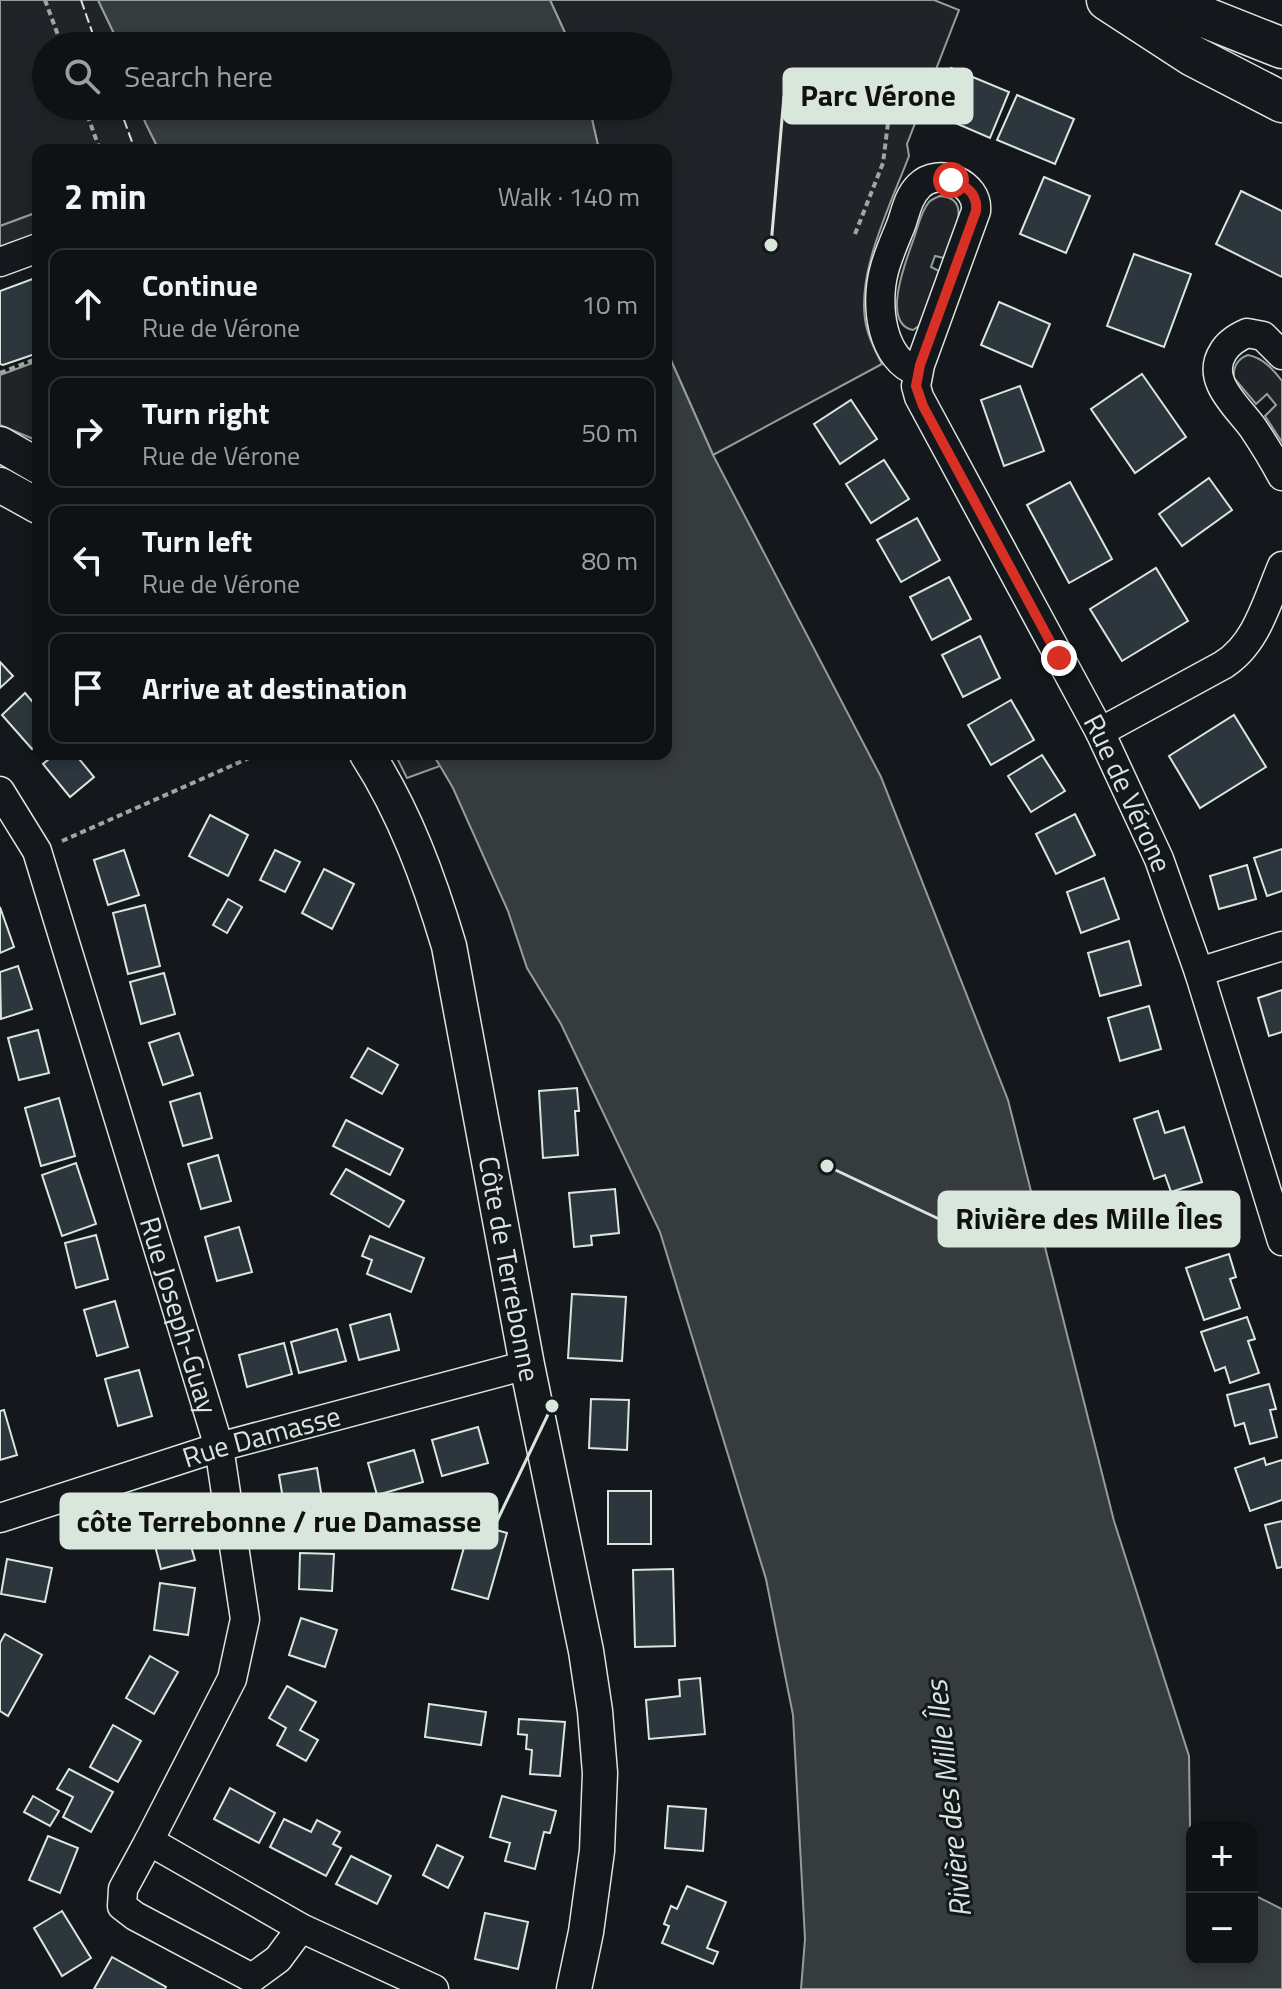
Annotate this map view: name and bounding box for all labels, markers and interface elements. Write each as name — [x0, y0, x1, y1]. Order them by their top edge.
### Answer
search box — [32, 32, 672, 120]
text: Search here — [124, 53, 273, 99]
icon: search — [60, 54, 104, 98]
callout: Parc Vérone — [784, 69, 972, 123]
text: Parc Vérone — [800, 72, 956, 118]
route start — [933, 162, 969, 198]
text: 2 min — [64, 170, 147, 222]
text: Walk · 140 m — [498, 177, 640, 216]
text: Continue — [142, 262, 258, 308]
icon: ahead — [66, 282, 110, 326]
text: 10 m — [581, 285, 638, 324]
text: Rue de Vérone — [142, 308, 300, 347]
text: Turn right — [142, 390, 270, 436]
icon: right — [66, 410, 110, 454]
text: 50 m — [581, 413, 638, 452]
text: Rue de Vérone — [142, 436, 300, 475]
text: Turn left — [142, 518, 252, 564]
icon: left — [66, 538, 110, 582]
text: 80 m — [581, 541, 638, 580]
text: Rue de Vérone — [142, 564, 300, 603]
route end — [1041, 640, 1077, 676]
text: Arrive at destination — [142, 665, 407, 711]
icon: arrive — [66, 666, 110, 710]
street label: Rue de Vérone — [1073, 706, 1184, 878]
street label: Côte de Terrebonne — [468, 1153, 552, 1385]
callout: Rivière des Mille Îles — [939, 1192, 1239, 1246]
text: Rivière des Mille Îles — [955, 1195, 1223, 1241]
street label: Rue Joseph-Guay — [129, 1211, 230, 1419]
street label: Rue Damasse — [177, 1394, 345, 1478]
callout: côte Terrebonne / rue Damasse — [61, 1494, 497, 1548]
text: côte Terrebonne / rue Damasse — [77, 1498, 481, 1544]
water label: Rivière des Mille Îles — [912, 1676, 983, 1920]
map controls — [1186, 1821, 1258, 1965]
button: + — [1186, 1821, 1258, 1893]
button: − — [1186, 1893, 1258, 1965]

